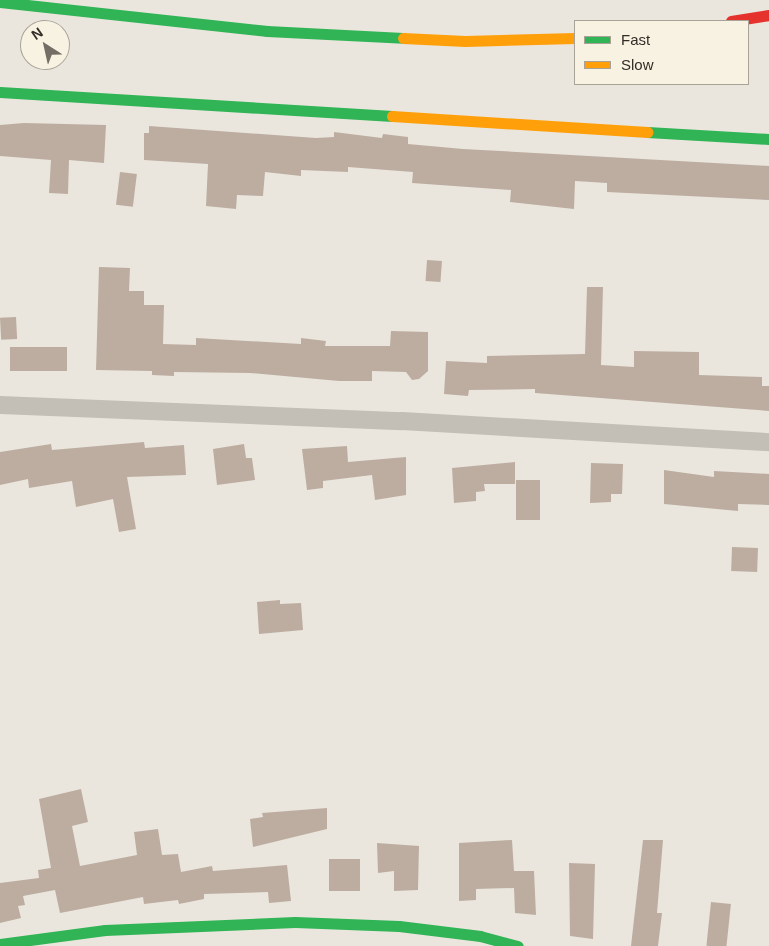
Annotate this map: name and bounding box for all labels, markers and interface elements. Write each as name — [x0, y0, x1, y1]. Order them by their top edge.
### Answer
north arrow — [20, 20, 70, 70]
legend — [574, 20, 749, 85]
text: N — [28, 24, 46, 43]
text: Fast — [621, 31, 650, 48]
text: Slow — [621, 56, 654, 73]

